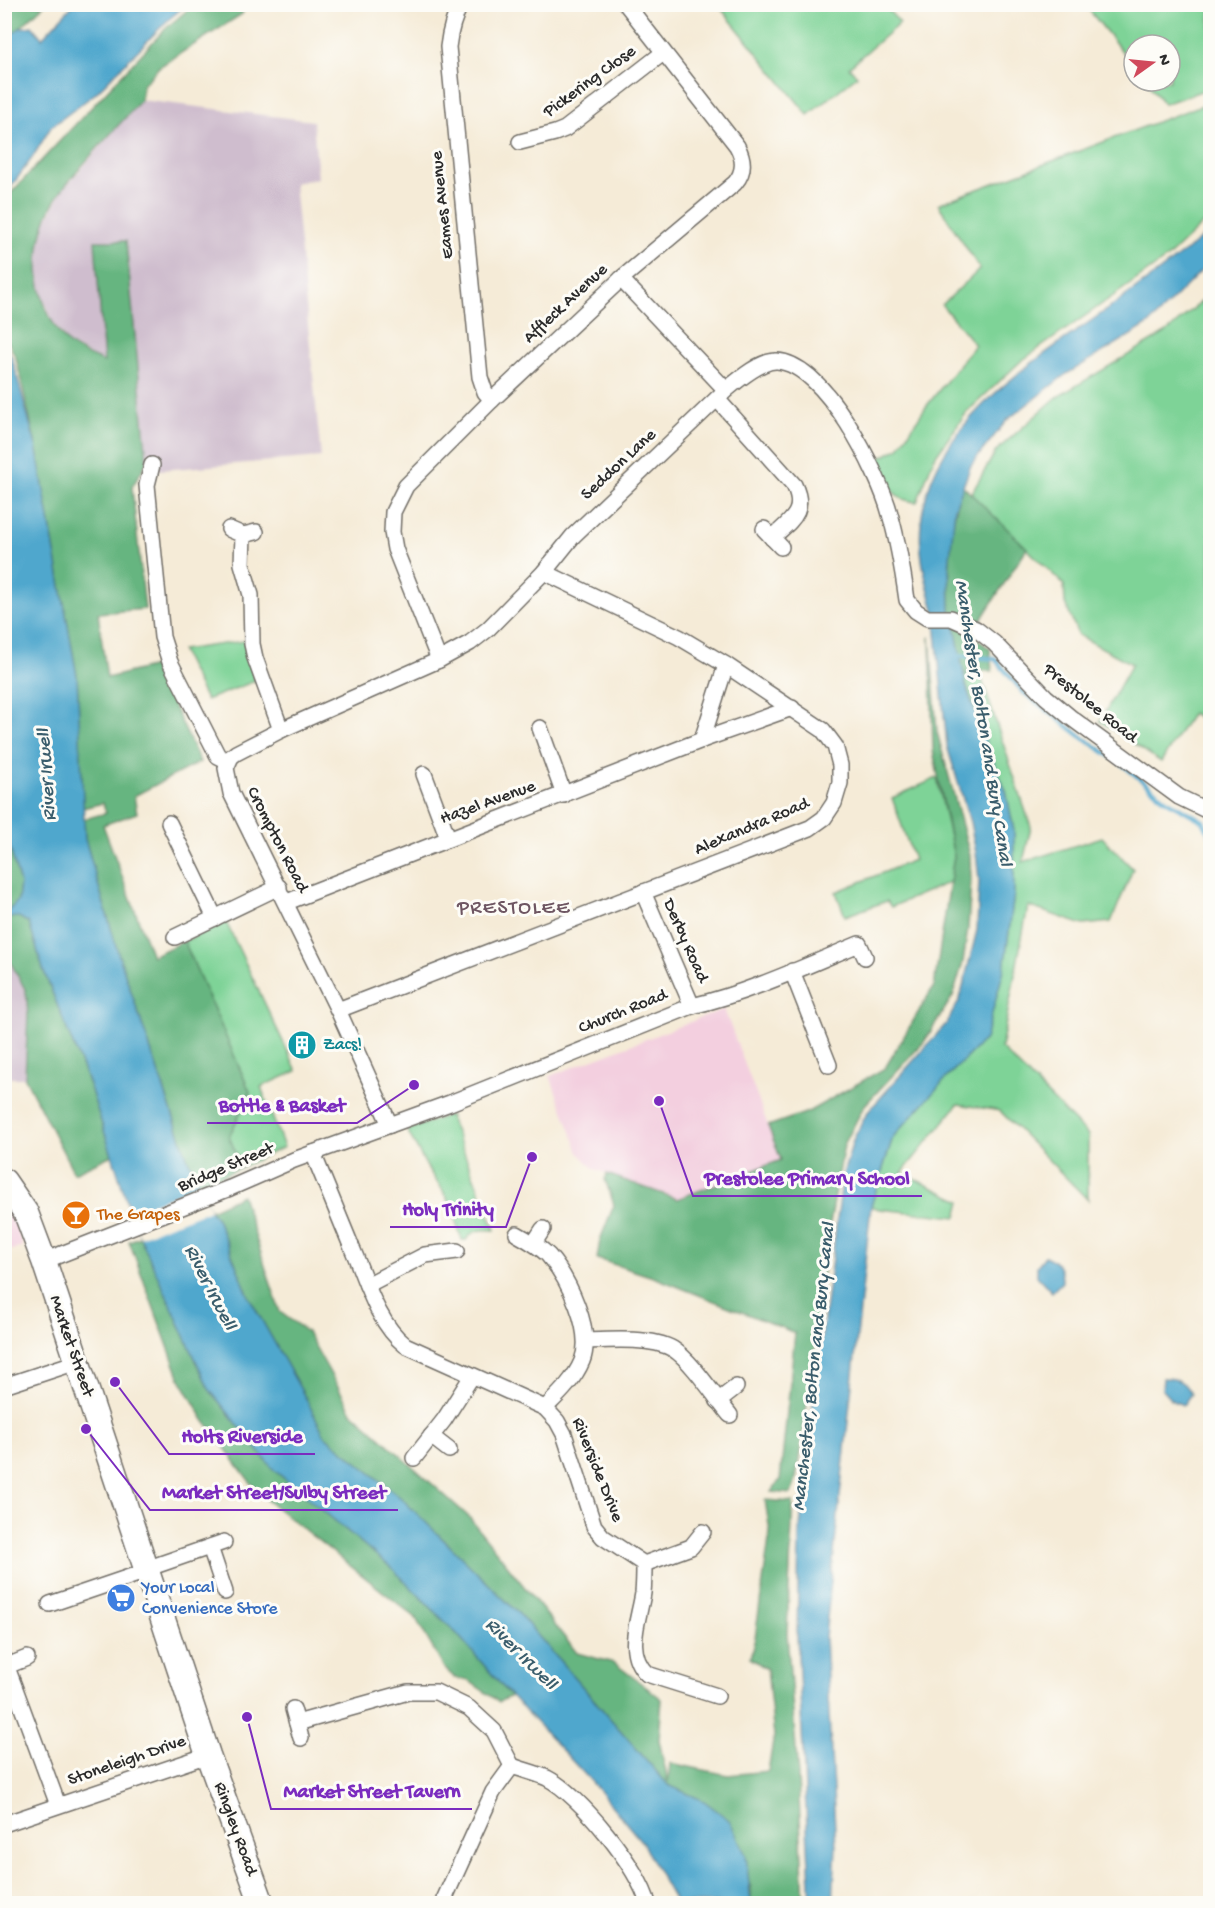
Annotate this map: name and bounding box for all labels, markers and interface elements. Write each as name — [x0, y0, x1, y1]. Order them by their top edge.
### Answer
north arrow — [1122, 33, 1182, 93]
street label: Pickering Close — [539, 41, 641, 123]
text: N — [1153, 53, 1174, 68]
street label: Eames Avenue — [427, 149, 459, 260]
street label: Affleck Avenue — [520, 259, 613, 348]
street label: Seddon Lane — [577, 424, 662, 505]
water label: Manchester, Bolton and Bury Canal — [948, 578, 1016, 869]
street label: Prestolee Road — [1038, 659, 1142, 749]
water label: River Irwell — [33, 727, 63, 822]
street label: Hazel Avenue — [437, 776, 539, 830]
street label: Crompton Road — [241, 784, 313, 898]
street label: Alexandra Road — [692, 793, 814, 861]
street label: Derby Road — [657, 895, 713, 987]
district label: PRESTOLEE — [456, 897, 571, 922]
street label: Church Road — [576, 984, 672, 1039]
building icon: Zacs! — [286, 1029, 318, 1061]
place label: Zacs! — [323, 1035, 362, 1056]
callout: Bottle & Basket — [207, 1085, 357, 1123]
text: Bottle & Basket — [218, 1096, 347, 1119]
street label: Bridge Street — [174, 1138, 278, 1198]
callout: Prestolee Primary School — [693, 1158, 922, 1196]
text: Prestolee Primary School — [703, 1169, 910, 1192]
callout: Holy Trinity — [390, 1189, 506, 1227]
bar icon: The Grapes — [60, 1199, 92, 1231]
text: Holy Trinity — [402, 1200, 494, 1223]
place label: The Grapes — [96, 1205, 181, 1226]
water label: Manchester, Bolton and Bury Canal — [788, 1220, 842, 1512]
water label: River Irwell — [178, 1242, 241, 1336]
street label: Market Street — [44, 1293, 99, 1401]
street label: Riverside Drive — [567, 1415, 628, 1526]
callout: Holts Riverside — [169, 1416, 315, 1454]
text: Holts Riverside — [181, 1427, 303, 1450]
callout: Market Street/Sulby Street — [150, 1472, 398, 1510]
text: Market Street/Sulby Street — [162, 1483, 388, 1506]
place label: Your Local Convenience Store — [140, 1578, 278, 1620]
supermarket icon: Your Local Convenience Store — [105, 1582, 137, 1614]
water label: River Irwell — [479, 1614, 562, 1697]
street label: Stoneleigh Drive — [65, 1731, 189, 1791]
callout: Market Street Tavern — [271, 1771, 472, 1809]
street label: Ringley Road — [208, 1779, 262, 1880]
text: Market Street Tavern — [284, 1782, 461, 1805]

